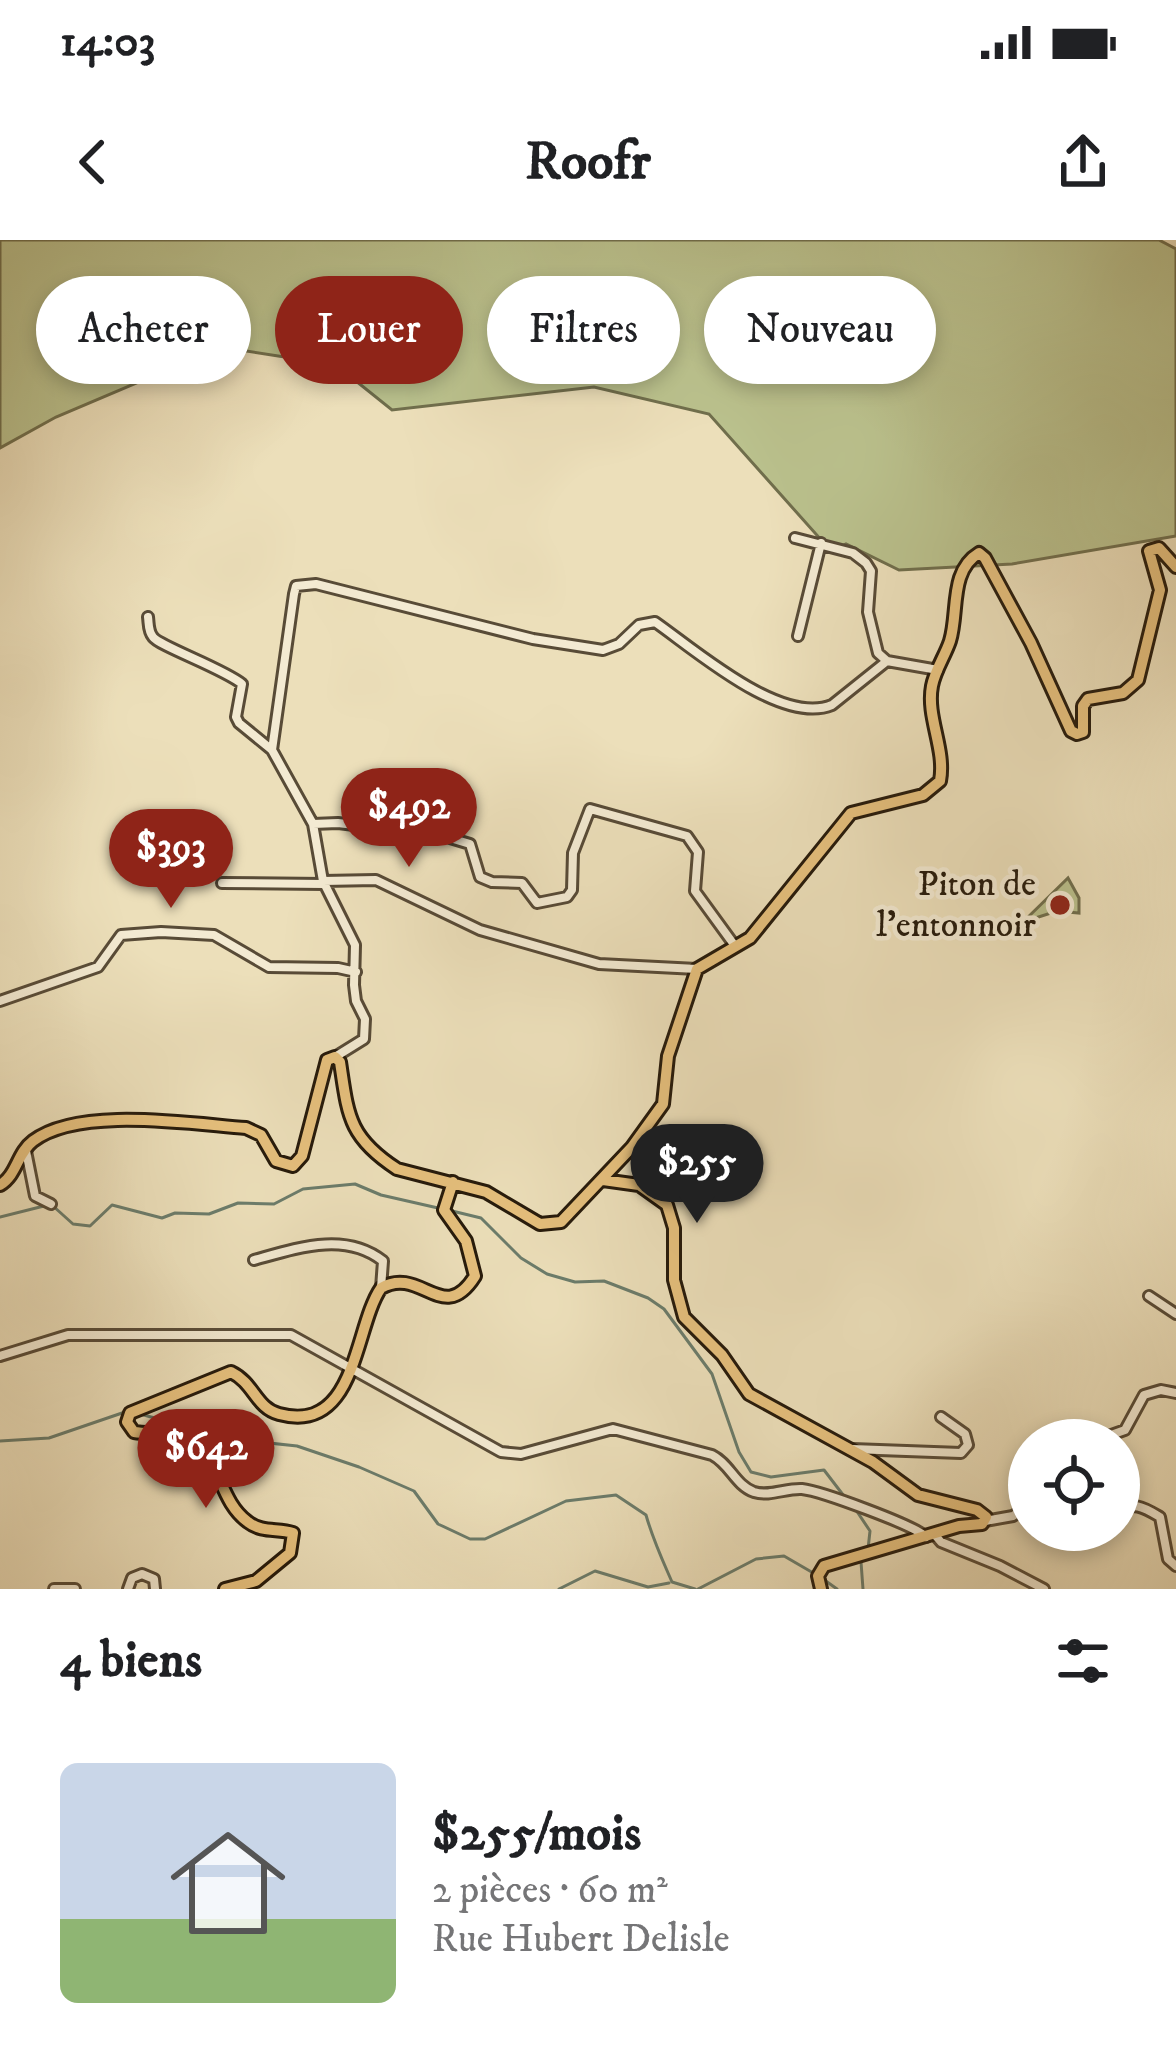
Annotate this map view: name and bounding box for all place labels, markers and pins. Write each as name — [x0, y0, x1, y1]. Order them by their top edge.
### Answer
pin: $492 — [338, 768, 480, 870]
pin: $393 — [100, 809, 242, 911]
place label: Piton de l'entonnoir — [876, 862, 1037, 948]
marker: Piton de l'entonnoir — [1047, 892, 1073, 918]
pin: $255 — [626, 1124, 768, 1226]
pin: $642 — [135, 1409, 277, 1511]

